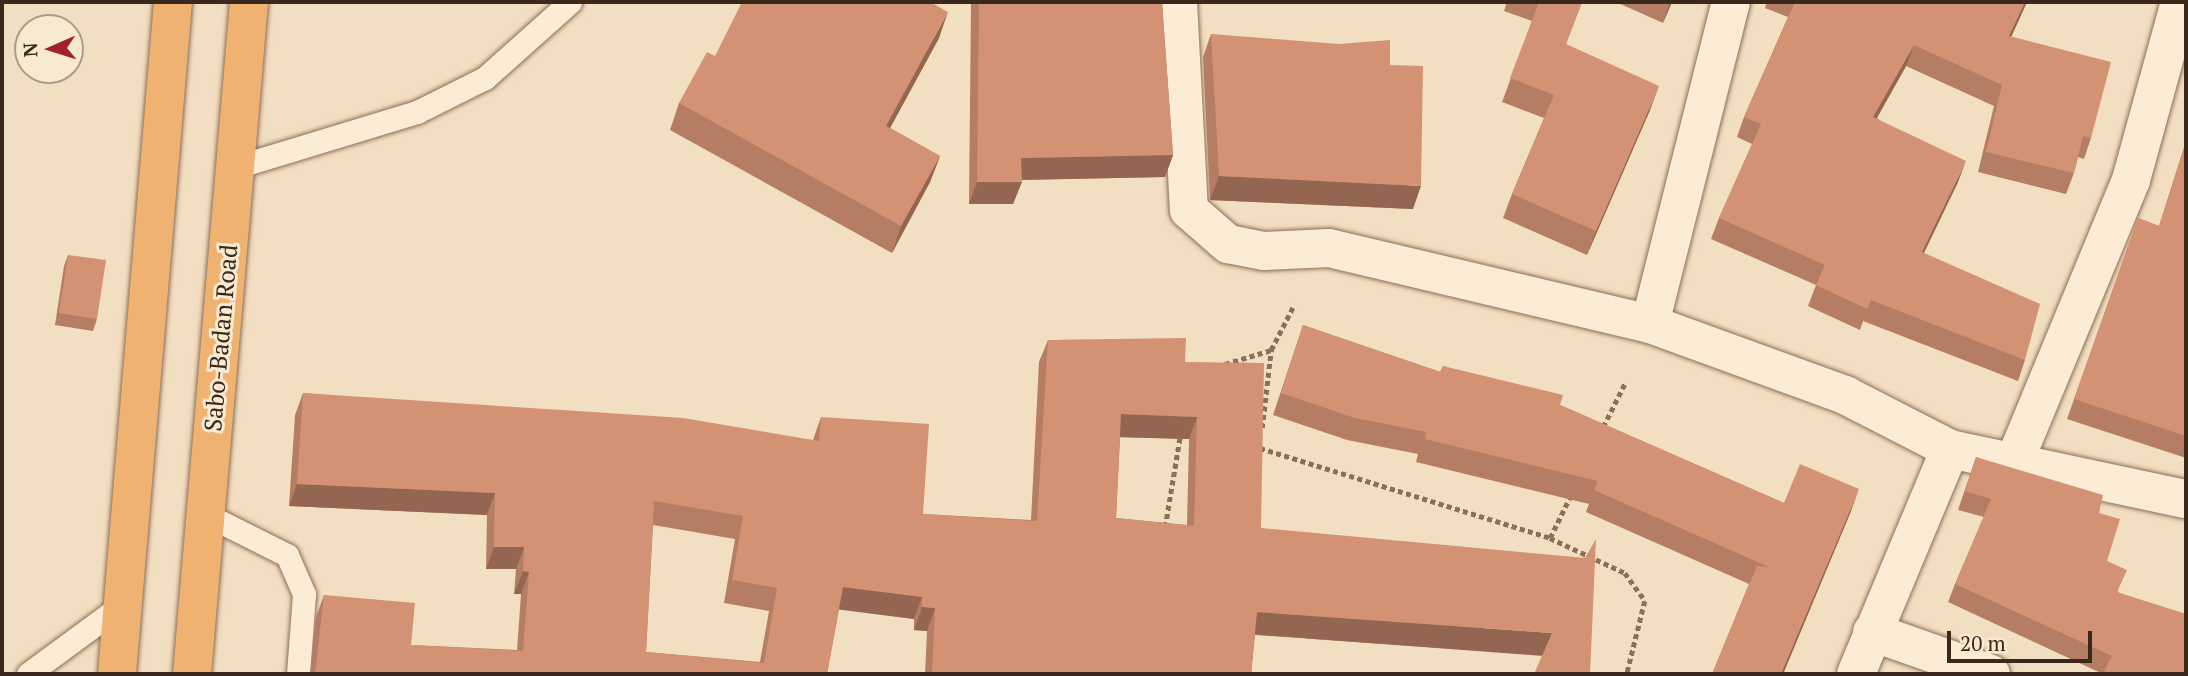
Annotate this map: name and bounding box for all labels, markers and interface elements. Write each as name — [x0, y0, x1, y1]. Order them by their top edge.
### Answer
north arrow — [14, 14, 84, 84]
text: N — [17, 42, 42, 58]
street label: Sabo-Badan Road — [198, 243, 244, 433]
scale bar — [1950, 616, 2095, 660]
text: 20 m — [1960, 629, 2006, 657]

